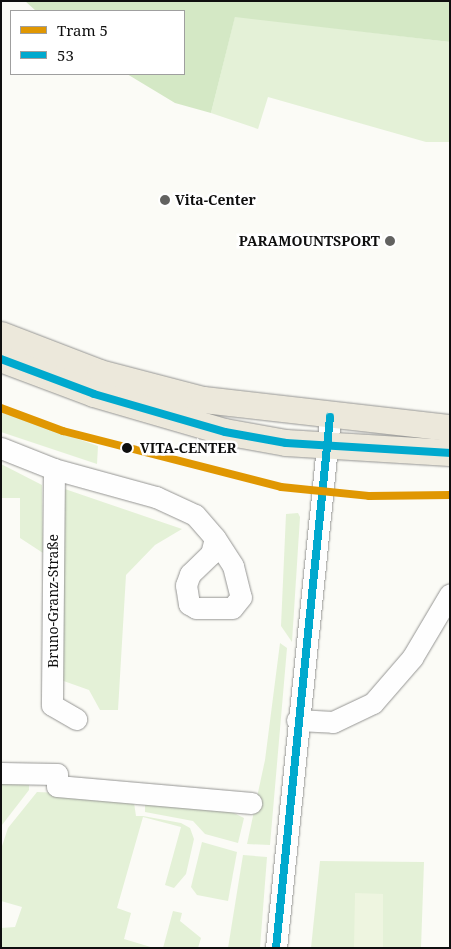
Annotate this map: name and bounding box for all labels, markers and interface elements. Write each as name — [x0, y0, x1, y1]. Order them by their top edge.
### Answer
legend — [10, 10, 185, 75]
text: Tram 5 — [57, 20, 108, 40]
text: 53 — [57, 45, 74, 65]
place label: Vita-Center — [175, 192, 256, 208]
marker: Vita-Center — [159, 194, 171, 206]
place label: PARAMOUNTSPORT — [239, 233, 380, 249]
marker: PARAMOUNTSPORT — [384, 235, 396, 247]
marker: VITA-CENTER — [118, 439, 136, 457]
place label: VITA-CENTER — [140, 440, 236, 456]
street label: Bruno-Granz-Straße — [45, 534, 61, 668]

